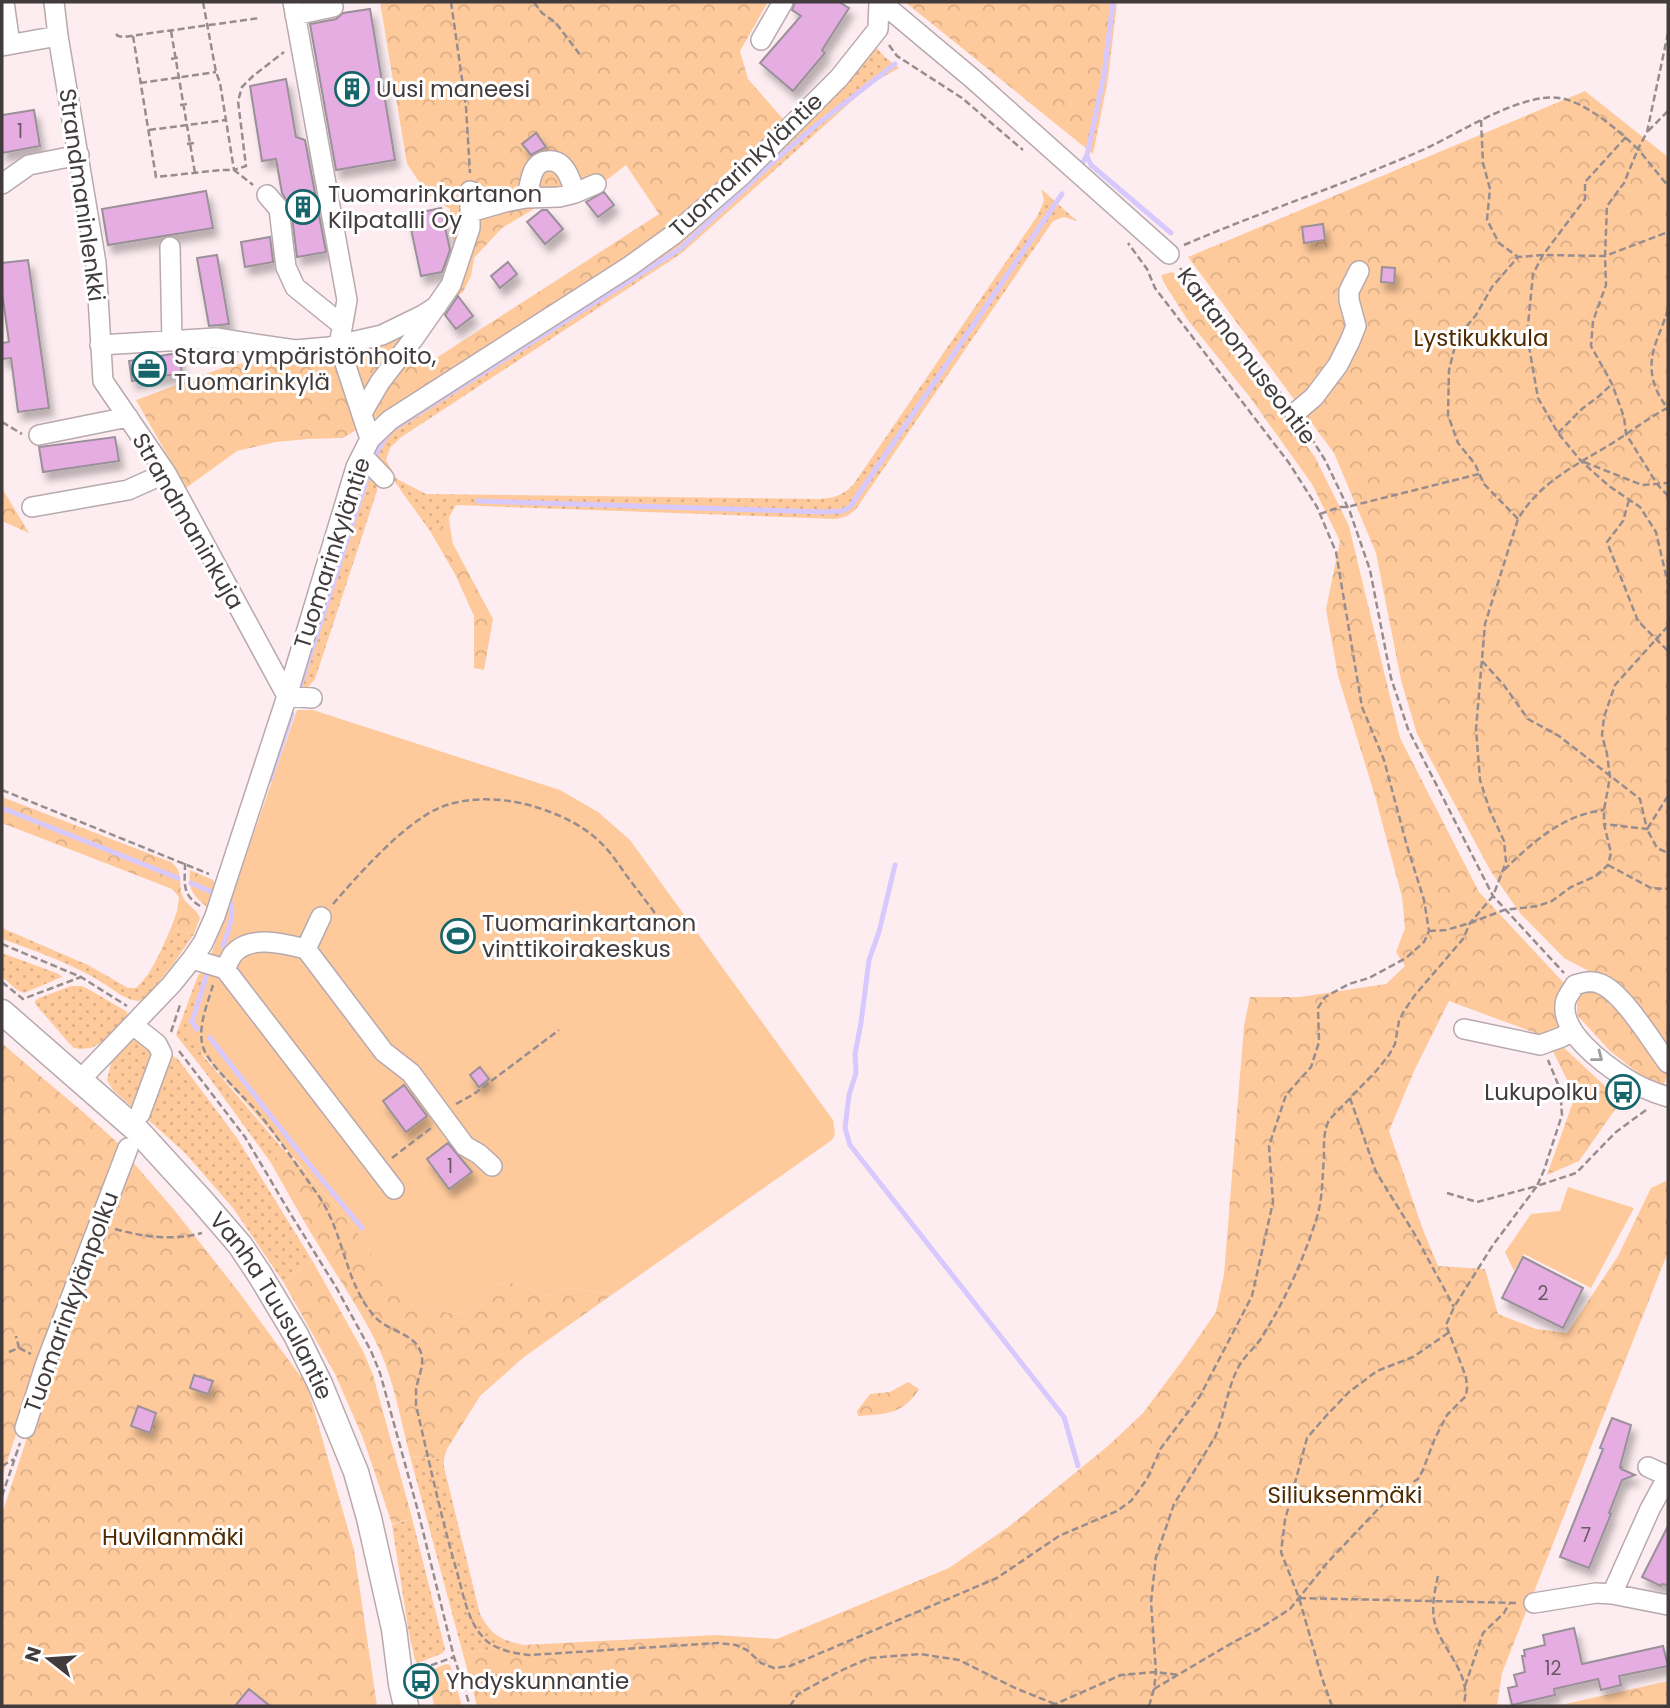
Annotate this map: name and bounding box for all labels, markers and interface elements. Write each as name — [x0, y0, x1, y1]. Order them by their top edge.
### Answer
building icon: Uusi maneesi — [333, 70, 371, 108]
place label: Uusi maneesi — [376, 73, 530, 105]
street label: Tuomarinkyläntie — [662, 85, 830, 245]
street label: Strandmaninlenkki — [51, 87, 113, 303]
house number: 1 — [17, 118, 23, 145]
place label: Tuomarinkartanon Kilpatalli Oy — [328, 178, 542, 236]
building icon: Tuomarinkartanon Kilpatalli Oy — [284, 188, 322, 226]
street label: Kartanomuseontie — [1170, 261, 1324, 451]
park label: Lystikukkula — [1413, 322, 1549, 354]
place label: Stara ympäristönhoito, Tuomarinkylä — [174, 340, 436, 398]
office icon: Stara ympäristönhoito, Tuomarinkylä — [130, 350, 168, 388]
street label: Strandmaninkuja — [125, 427, 251, 615]
street label: Tuomarinkyläntie — [286, 453, 378, 653]
place label: Tuomarinkartanon vinttikoirakeskus — [482, 907, 696, 965]
sports icon: Tuomarinkartanon vinttikoirakeskus — [439, 917, 477, 955]
one-way arrow — [1591, 1049, 1603, 1062]
bus stop icon: Lukupolku — [1604, 1073, 1642, 1111]
place label: Lukupolku — [1484, 1076, 1598, 1108]
house number: 1 — [447, 1153, 453, 1180]
street label: Tuomarinkylänpolku — [16, 1187, 126, 1417]
street label: Vanha Tuusulantie — [202, 1205, 341, 1404]
house number: 2 — [1538, 1280, 1549, 1307]
park label: Siliuksenmäki — [1268, 1479, 1422, 1511]
park label: Huvilanmäki — [102, 1521, 244, 1553]
house number: 7 — [1581, 1522, 1591, 1549]
north arrow — [14, 1624, 84, 1694]
text: N — [18, 1643, 48, 1665]
house number: 12 — [1544, 1655, 1562, 1682]
bus stop icon: Yhdyskunnantie — [402, 1662, 440, 1700]
place label: Yhdyskunnantie — [446, 1665, 629, 1697]

